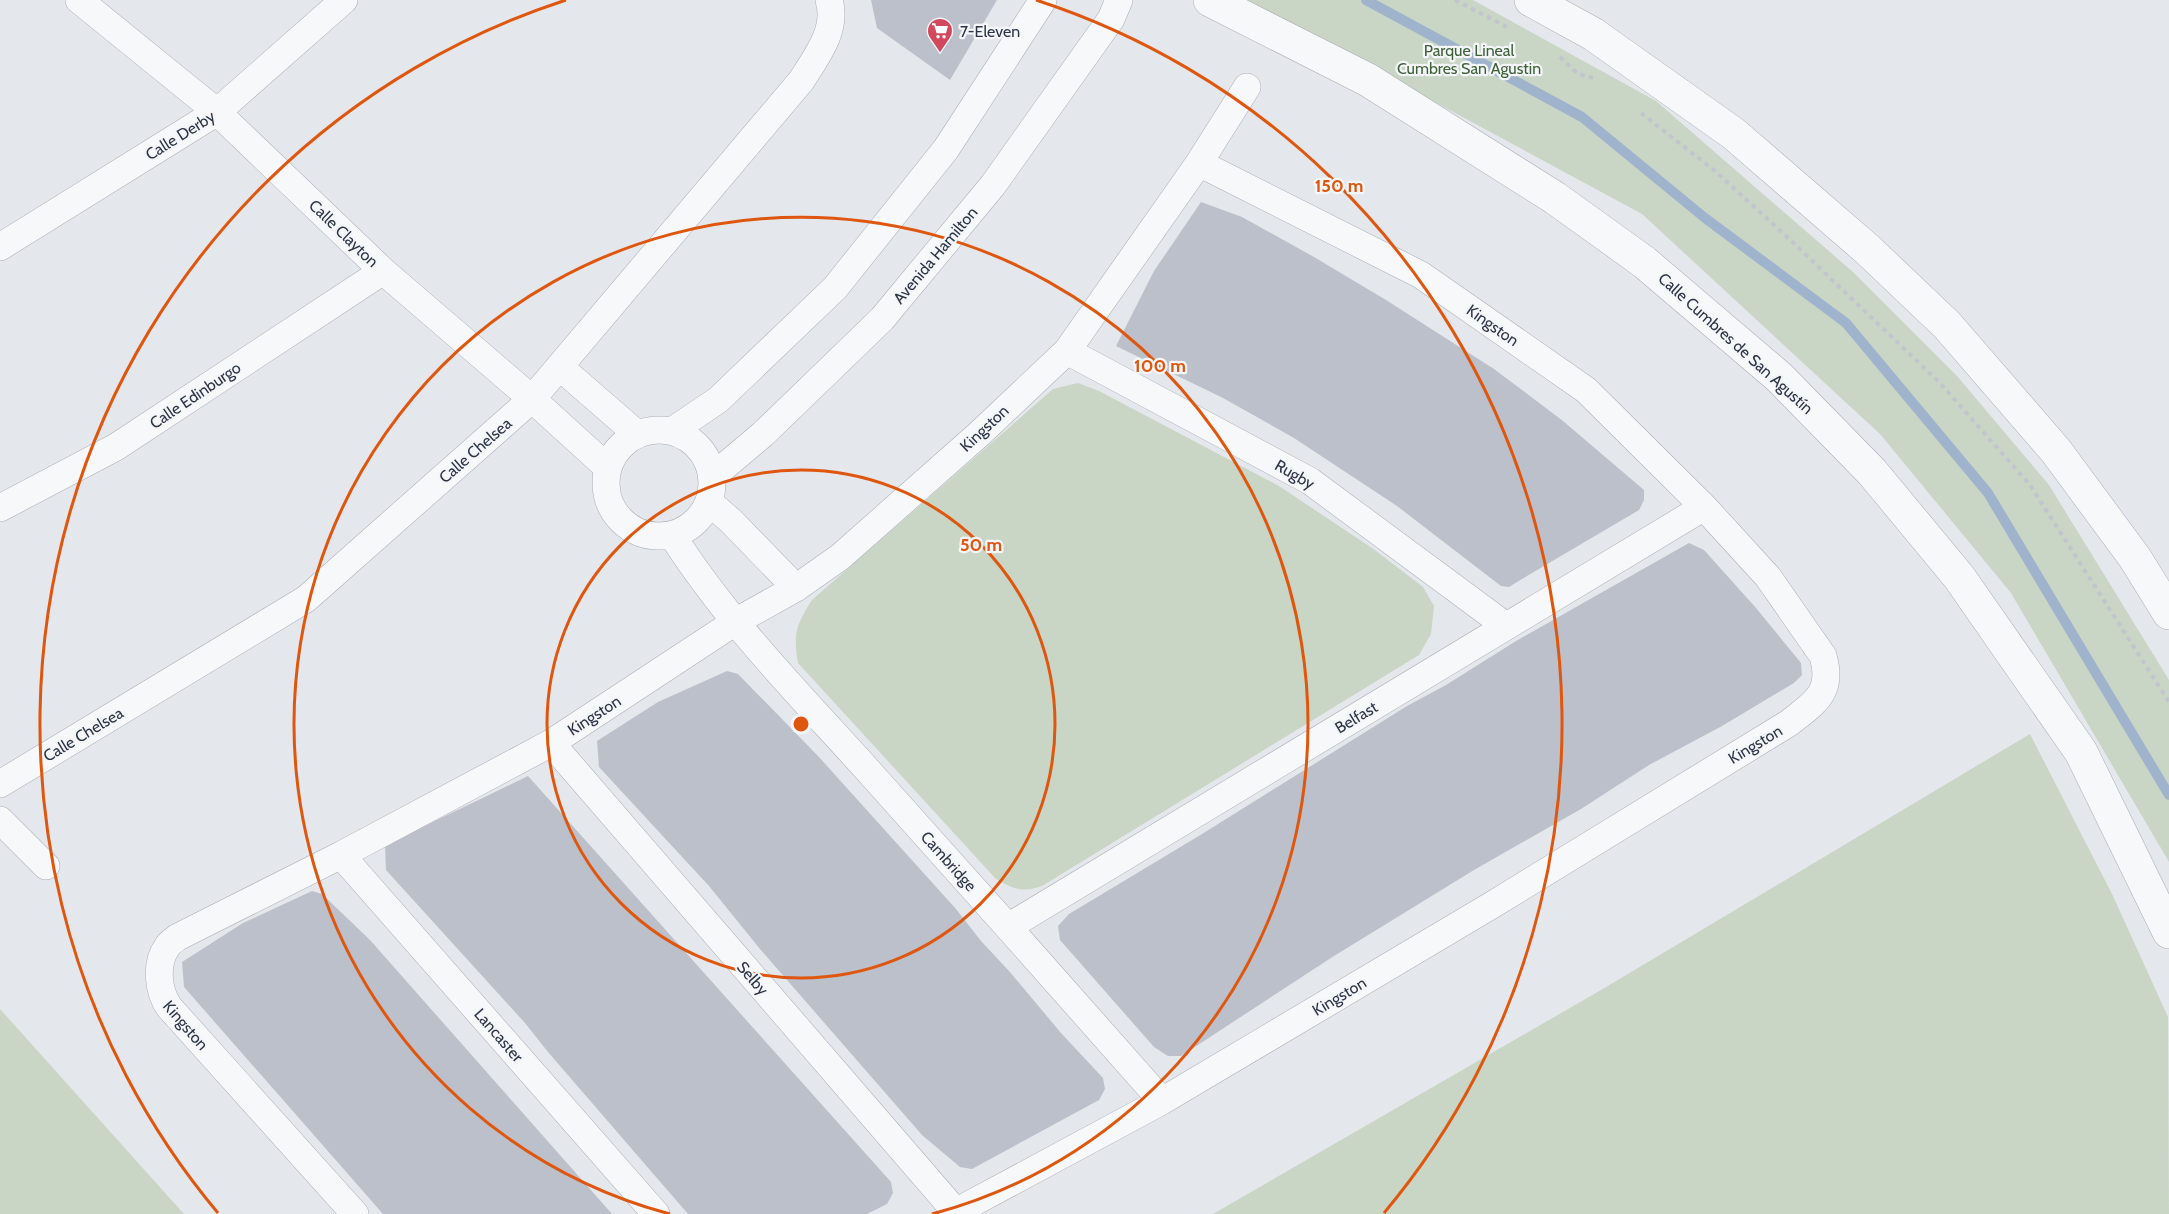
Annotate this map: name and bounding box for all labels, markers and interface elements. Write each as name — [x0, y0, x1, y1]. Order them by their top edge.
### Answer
supermarket icon: 7-Eleven — [925, 16, 955, 54]
place label: 7-Eleven — [960, 22, 1020, 41]
park label: Parque Lineal Cumbres San Agustin — [1397, 41, 1541, 78]
street label: Calle Derby — [142, 107, 219, 164]
text: 150 m — [1315, 175, 1363, 197]
street label: Calle Clayton — [305, 196, 382, 271]
street label: Avenida Hamilton — [889, 203, 981, 308]
street label: Calle Cumbres de San Agustín — [1654, 269, 1817, 418]
street label: Kingston — [1463, 301, 1523, 350]
text: 100 m — [1134, 355, 1186, 377]
street label: Calle Edinburgo — [146, 358, 245, 433]
street label: Kingston — [956, 401, 1013, 456]
street label: Calle Chelsea — [435, 414, 516, 487]
street label: Rugby — [1272, 456, 1318, 493]
text: 50 m — [960, 534, 1002, 556]
street label: Kingston — [564, 691, 624, 740]
street label: Belfast — [1331, 697, 1382, 738]
street label: Calle Chelsea — [40, 703, 127, 766]
centre of rings — [791, 714, 811, 734]
street label: Kingston — [1725, 721, 1786, 768]
street label: Cambridge — [917, 828, 980, 895]
street label: Selby — [733, 958, 772, 999]
street label: Kingston — [1309, 973, 1370, 1020]
street label: Kingston — [159, 997, 212, 1054]
street label: Lancaster — [470, 1005, 528, 1067]

